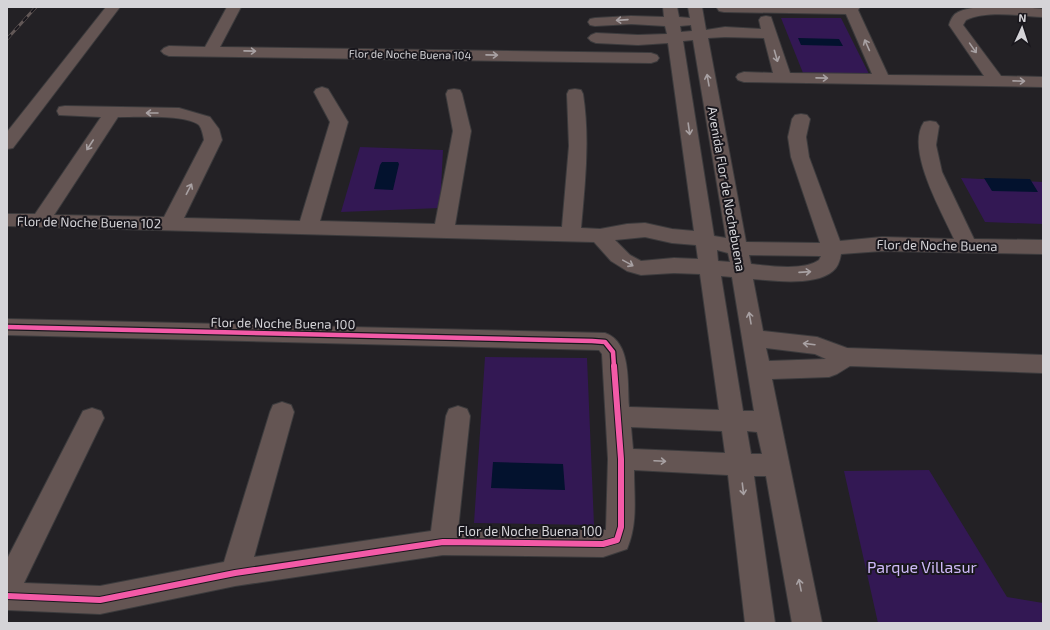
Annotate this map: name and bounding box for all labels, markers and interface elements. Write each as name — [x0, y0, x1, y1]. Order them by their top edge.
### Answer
north arrow — [1002, 8, 1042, 48]
text: N — [1018, 11, 1027, 24]
one-way arrow — [616, 17, 629, 24]
one-way arrow — [863, 39, 870, 51]
one-way arrow — [969, 43, 977, 54]
street label: Flor de Noche Buena 104 — [349, 46, 472, 62]
one-way arrow — [243, 47, 256, 55]
one-way arrow — [773, 49, 780, 62]
one-way arrow — [485, 52, 498, 59]
one-way arrow — [704, 74, 712, 87]
one-way arrow — [815, 75, 828, 82]
one-way arrow — [1012, 77, 1025, 85]
street label: Avenida Flor de Nochebuena — [705, 105, 749, 273]
one-way arrow — [146, 109, 159, 117]
one-way arrow — [685, 122, 693, 135]
one-way arrow — [86, 139, 94, 150]
one-way arrow — [186, 183, 193, 195]
street label: Flor de Noche Buena 102 — [17, 213, 161, 231]
street label: Flor de Noche Buena — [876, 236, 998, 254]
one-way arrow — [621, 260, 633, 267]
one-way arrow — [798, 268, 811, 276]
one-way arrow — [746, 312, 754, 325]
street label: Flor de Noche Buena 100 — [211, 314, 355, 332]
one-way arrow — [803, 341, 816, 348]
one-way arrow — [653, 457, 666, 465]
one-way arrow — [739, 482, 747, 495]
street label: Flor de Noche Buena 100 — [458, 523, 602, 539]
park label: Parque Villasur — [867, 557, 978, 576]
one-way arrow — [796, 579, 804, 592]

